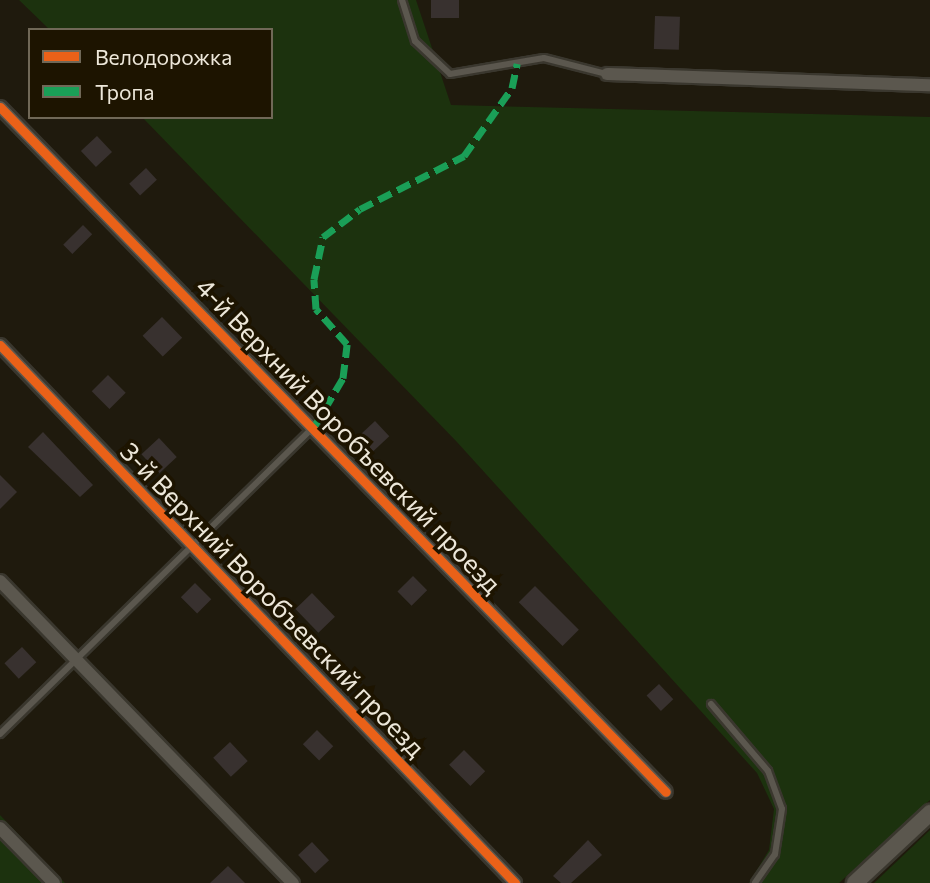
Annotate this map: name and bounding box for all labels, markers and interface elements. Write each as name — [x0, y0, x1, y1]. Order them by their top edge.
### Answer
legend — [28, 28, 273, 119]
text: Велодорожка — [95, 44, 232, 69]
text: Тропа — [95, 79, 154, 104]
street label: 4-й Верхний Воробъевский проезд — [190, 271, 508, 599]
street label: 3-й Верхний Воробъевский проезд — [114, 435, 432, 763]

